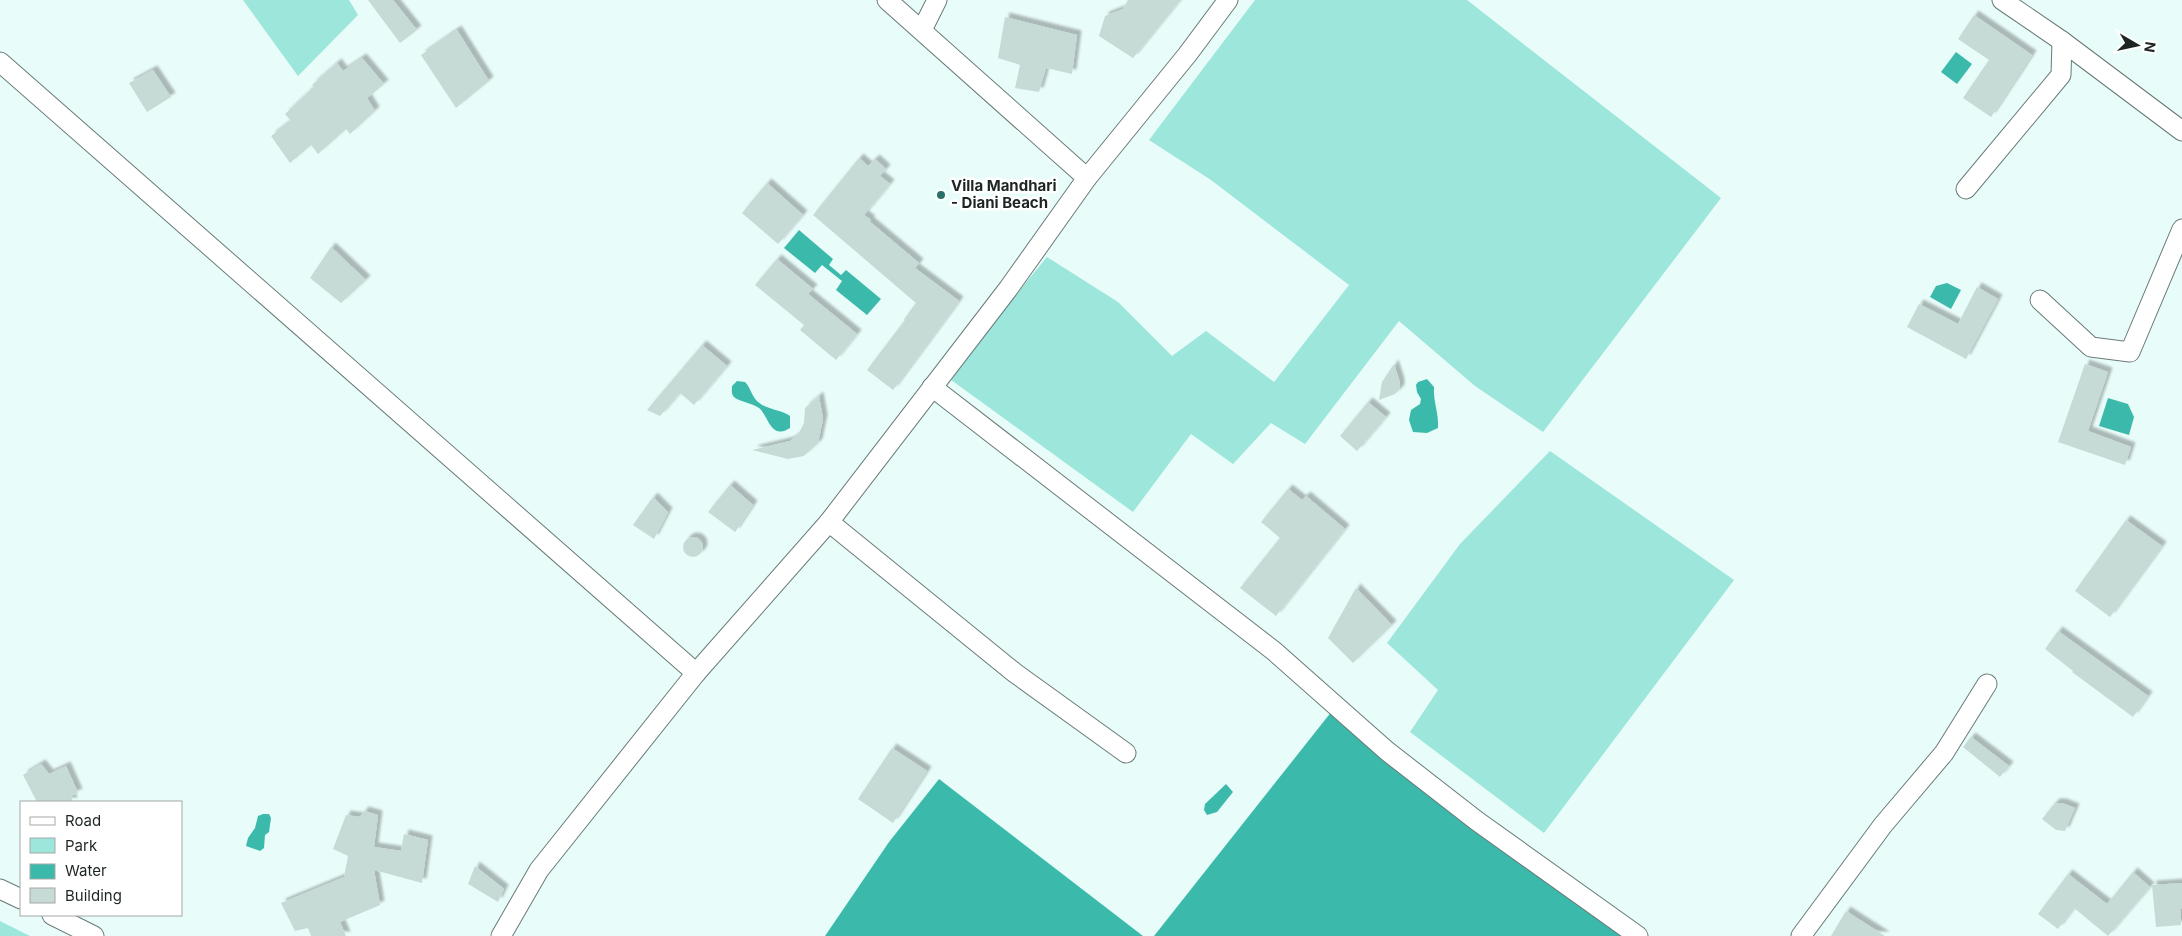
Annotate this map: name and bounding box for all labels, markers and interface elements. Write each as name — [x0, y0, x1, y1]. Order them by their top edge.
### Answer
north arrow — [2112, 20, 2162, 70]
text: N — [2141, 41, 2160, 54]
place label: Villa Mandhari - Diani Beach — [951, 176, 1056, 212]
marker: Villa Mandhari - Diani Beach — [935, 189, 947, 201]
legend — [20, 801, 182, 916]
text: Road — [65, 811, 101, 830]
text: Park — [65, 836, 98, 855]
text: Water — [65, 861, 107, 880]
text: Building — [65, 886, 122, 905]

